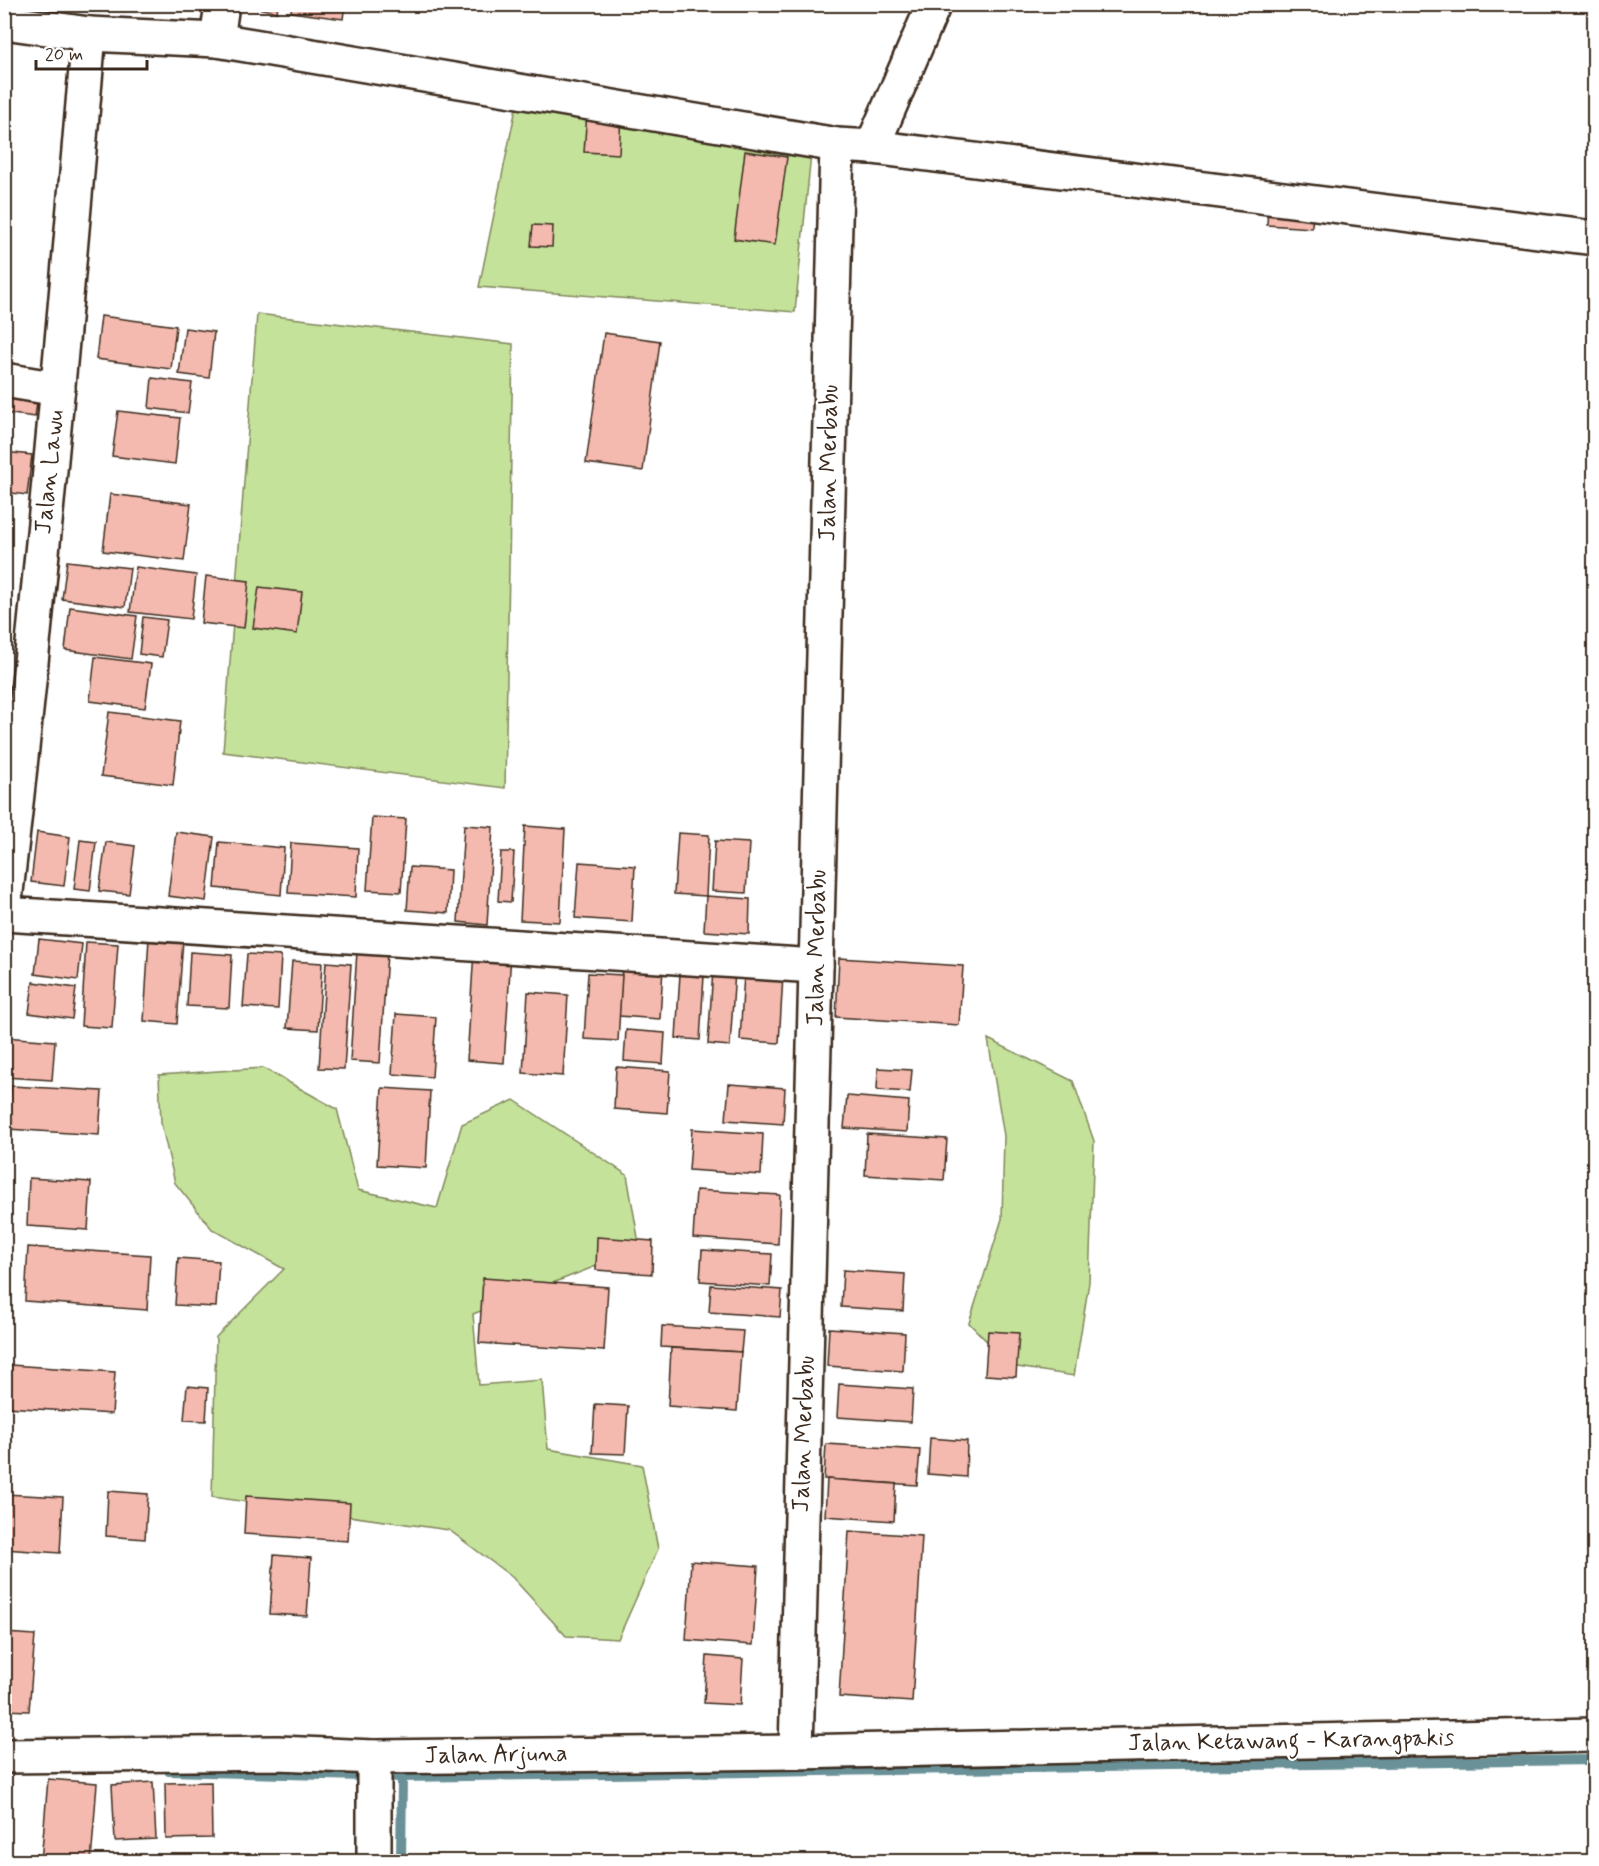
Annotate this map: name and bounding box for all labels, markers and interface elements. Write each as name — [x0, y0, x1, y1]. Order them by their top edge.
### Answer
scale bar — [36, 33, 147, 71]
text: 20 m — [45, 43, 83, 67]
street label: Jalan Merbabu — [812, 384, 846, 542]
street label: Jalan Lawu — [28, 408, 72, 536]
street label: Jalan Merbabu — [800, 869, 834, 1027]
street label: Jalan Merbabu — [786, 1355, 822, 1513]
street label: Jalan Ketawang - Karangpakis — [1128, 1723, 1455, 1762]
street label: Jalan Arjuna — [424, 1738, 568, 1772]

